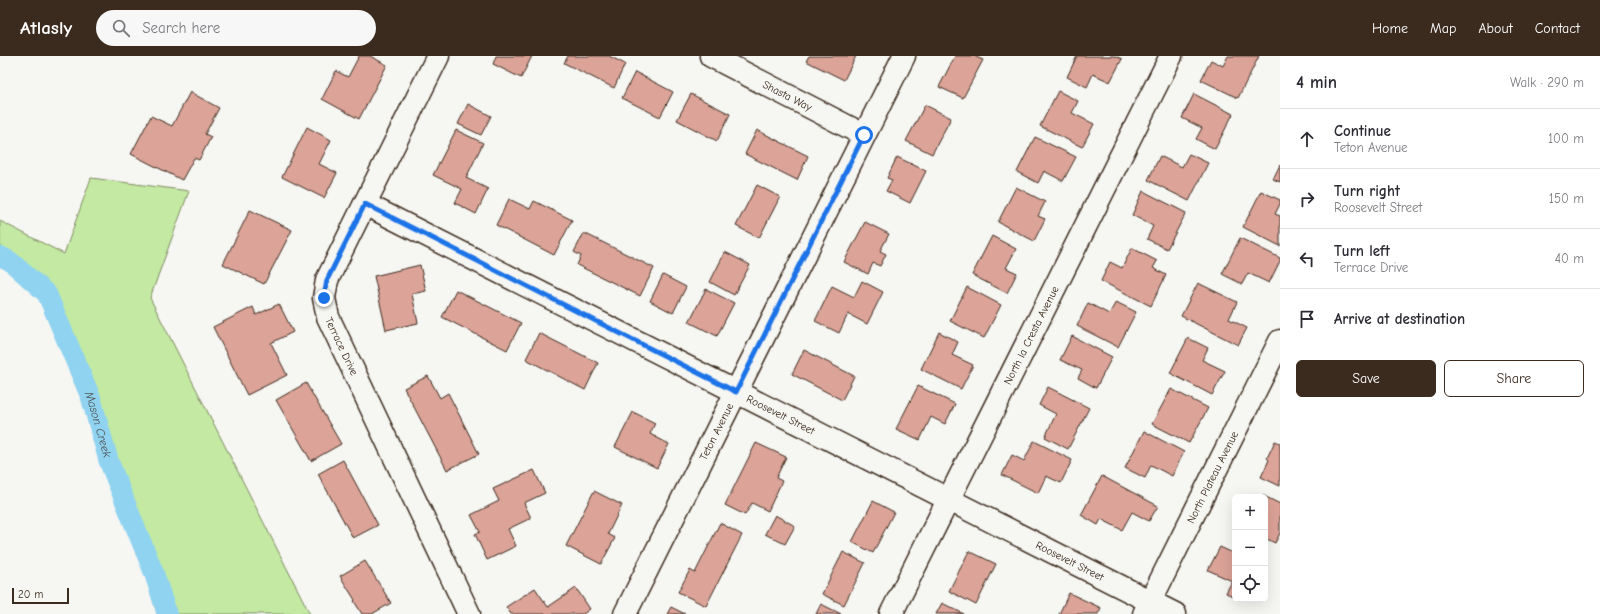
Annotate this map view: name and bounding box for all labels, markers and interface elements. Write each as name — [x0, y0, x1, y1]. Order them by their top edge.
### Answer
search box — [96, 10, 376, 46]
text: Atlasly — [20, 17, 72, 39]
icon: search — [110, 17, 132, 39]
text: Search here — [142, 19, 220, 37]
text: Home — [1372, 20, 1408, 37]
text: Map — [1430, 20, 1456, 37]
text: About — [1478, 20, 1513, 37]
text: Contact — [1535, 20, 1580, 37]
text: 4 min — [1296, 73, 1337, 92]
text: Walk · 290 m — [1510, 75, 1584, 90]
street label: Shasta Way — [761, 77, 814, 114]
text: Continue — [1334, 122, 1391, 140]
route start — [855, 126, 873, 144]
icon: ahead — [1296, 128, 1318, 150]
text: 100 m — [1548, 131, 1584, 146]
text: Teton Avenue — [1334, 140, 1408, 155]
text: Turn right — [1334, 182, 1400, 200]
icon: right — [1296, 188, 1318, 210]
text: 150 m — [1549, 191, 1584, 206]
text: Roosevelt Street — [1334, 200, 1422, 215]
text: Turn left — [1334, 242, 1390, 260]
icon: left — [1296, 248, 1318, 270]
text: 40 m — [1555, 251, 1584, 266]
text: Terrace Drive — [1334, 260, 1408, 275]
street label: North la Cresta Avenue — [1001, 283, 1061, 387]
route end — [315, 289, 333, 307]
icon: arrive — [1296, 308, 1318, 330]
text: Arrive at destination — [1334, 310, 1465, 328]
street label: Terrace Drive — [323, 315, 361, 378]
button: Save — [1296, 360, 1436, 397]
button: Share — [1444, 360, 1584, 397]
water label: Mason Creek — [82, 388, 114, 459]
street label: Roosevelt Street — [744, 392, 818, 438]
street label: Teton Avenue — [696, 400, 736, 462]
street label: North Plateau Avenue — [1184, 428, 1241, 525]
map controls — [1232, 494, 1268, 602]
button: + — [1232, 494, 1268, 530]
button: − — [1232, 530, 1268, 566]
street label: Roosevelt Street — [1034, 538, 1107, 584]
button: locate — [1232, 566, 1268, 602]
scale bar — [12, 586, 69, 605]
text: 20 m — [18, 588, 43, 601]

